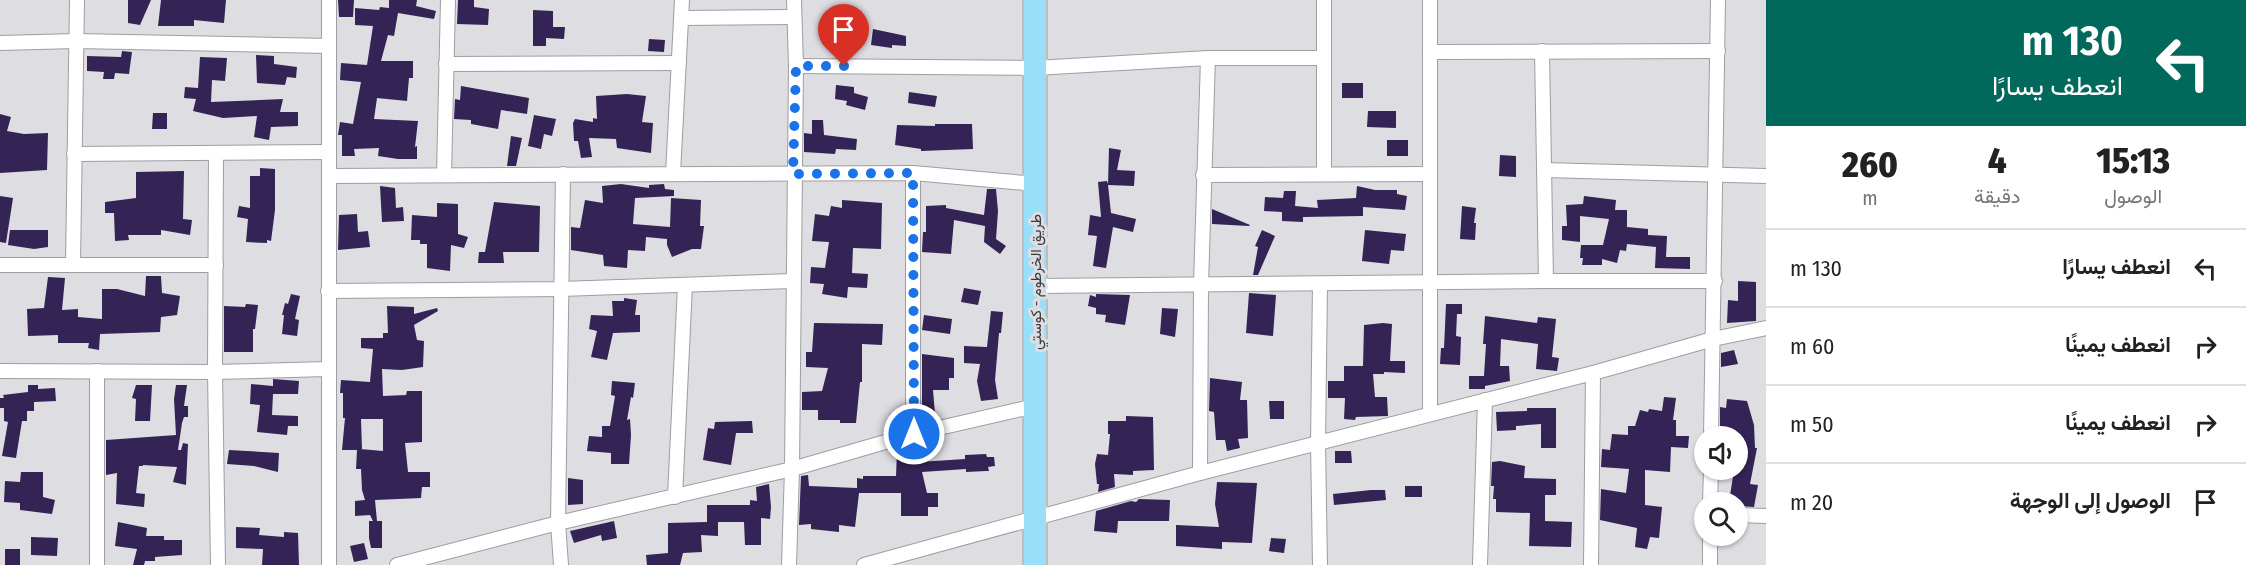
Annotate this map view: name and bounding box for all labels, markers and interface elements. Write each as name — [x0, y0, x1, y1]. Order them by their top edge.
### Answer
pin — [818, 4, 869, 66]
icon: arrive — [827, 13, 860, 46]
text: 130 m — [2022, 16, 2123, 66]
icon: left — [2144, 24, 2222, 102]
text: انعطف يسارًا — [1992, 70, 2123, 102]
text: 4 — [1988, 139, 2007, 183]
text: 15:13 — [2096, 139, 2170, 183]
text: 260 — [1842, 143, 1898, 187]
text: دقيقة — [1974, 184, 2020, 208]
text: الوصول — [2104, 184, 2162, 208]
text: m — [1862, 186, 1878, 210]
street label: طريق الخرطوم - كوستي — [1027, 214, 1049, 350]
icon: left — [2189, 252, 2222, 285]
text: انعطف يسارًا — [2062, 253, 2171, 280]
text: 130 m — [1790, 255, 1842, 282]
icon: right — [2189, 330, 2222, 363]
text: انعطف يمينًا — [2065, 331, 2171, 358]
text: 60 m — [1790, 333, 1834, 360]
position arrow — [882, 402, 946, 466]
icon: right — [2189, 408, 2222, 441]
text: انعطف يمينًا — [2065, 409, 2171, 436]
text: 50 m — [1790, 411, 1834, 438]
map controls — [1694, 426, 1748, 546]
button: sound — [1694, 426, 1748, 480]
icon: arrive — [2189, 486, 2222, 519]
text: الوصول إلى الوجهة — [2010, 487, 2171, 514]
text: 20 m — [1790, 489, 1833, 516]
button: search — [1694, 492, 1748, 546]

